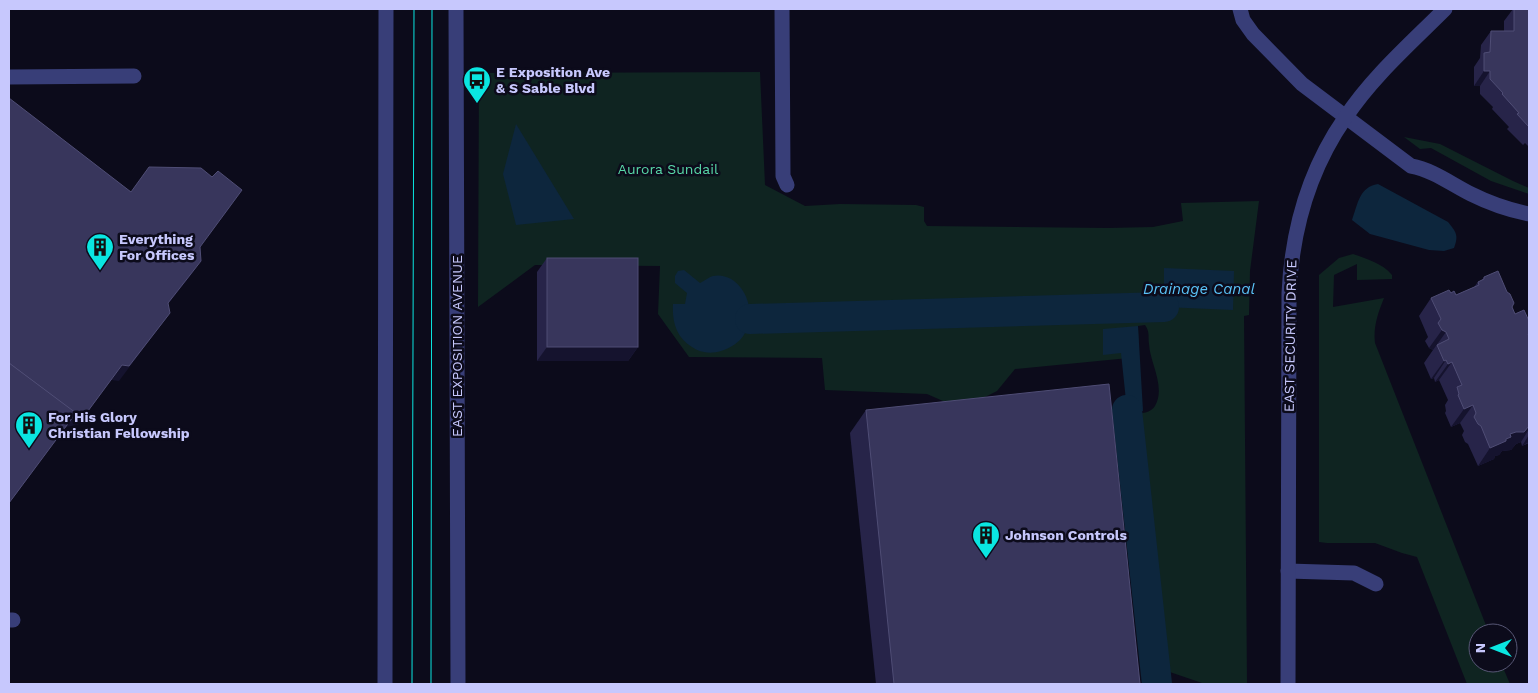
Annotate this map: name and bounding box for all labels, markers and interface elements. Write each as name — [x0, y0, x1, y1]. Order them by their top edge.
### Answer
place label: E Exposition Ave & S Sable Blvd — [496, 64, 610, 96]
bus stop icon: E Exposition Ave & S Sable Blvd — [462, 65, 492, 104]
park label: Aurora Sundail — [618, 161, 719, 177]
place label: Everything For Offices — [119, 231, 195, 263]
building icon: Everything For Offices — [85, 232, 115, 271]
street label: EAST EXPOSITION AVENUE — [449, 255, 465, 437]
street label: EAST SECURITY DRIVE — [1281, 260, 1299, 412]
water label: Drainage Canal — [1143, 280, 1256, 298]
place label: For His Glory Christian Fellowship — [48, 409, 190, 441]
building icon: For His Glory Christian Fellowship — [14, 410, 44, 449]
building icon: Johnson Controls — [971, 520, 1001, 559]
place label: Johnson Controls — [1005, 527, 1127, 543]
north arrow — [1468, 623, 1518, 673]
text: N — [1472, 643, 1488, 653]

